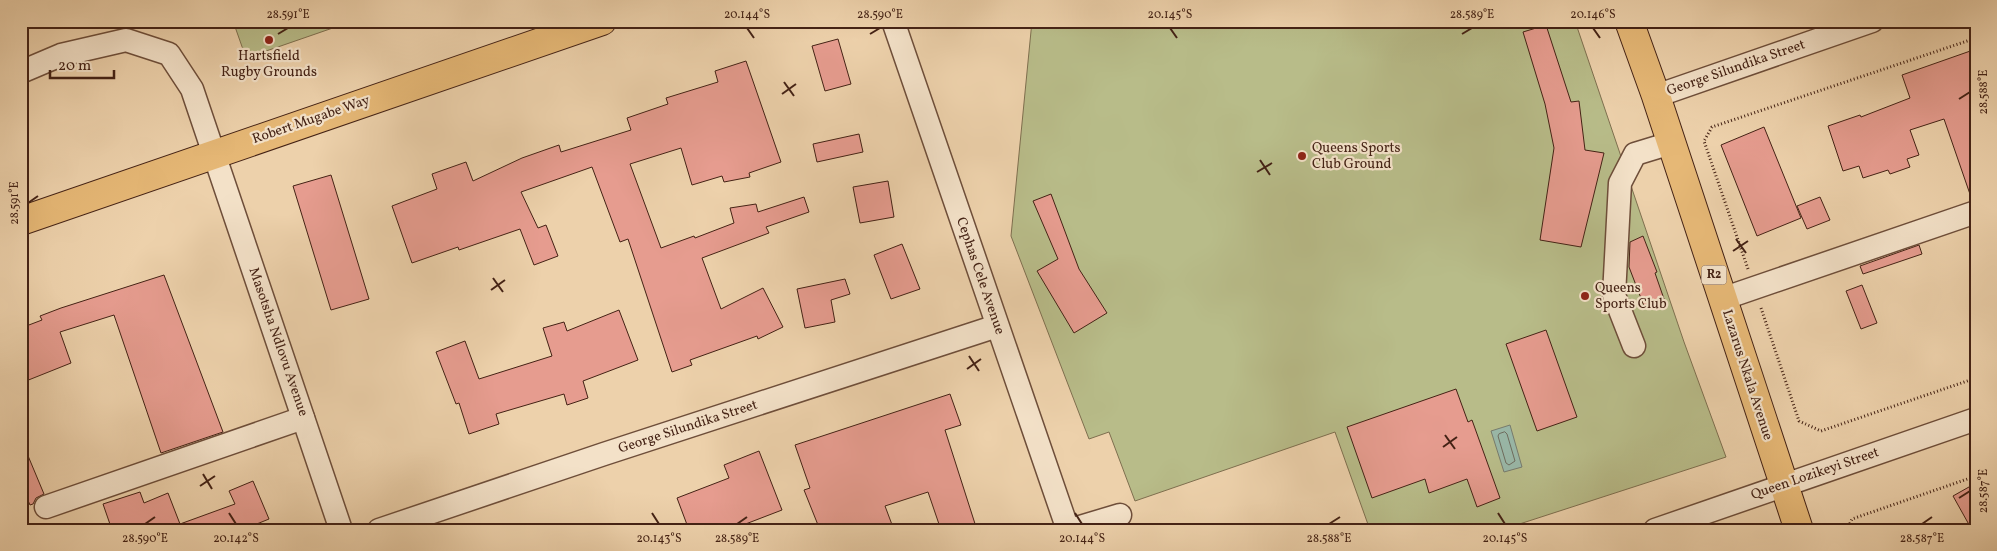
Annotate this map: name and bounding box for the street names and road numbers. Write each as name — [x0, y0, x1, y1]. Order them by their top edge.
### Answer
street label: George Silundika Street — [1664, 35, 1808, 101]
street label: Robert Mugabe Way — [250, 91, 373, 149]
street label: Cephas Cele Avenue — [951, 215, 1009, 338]
street label: Masotsha Ndlovu Avenue — [244, 265, 313, 419]
road number: R2 — [1702, 266, 1726, 284]
street label: Lazarus Nkala Avenue — [1717, 307, 1777, 443]
street label: George Silundika Street — [616, 395, 760, 458]
street label: Queen Lozikeyi Street — [1748, 443, 1882, 505]

